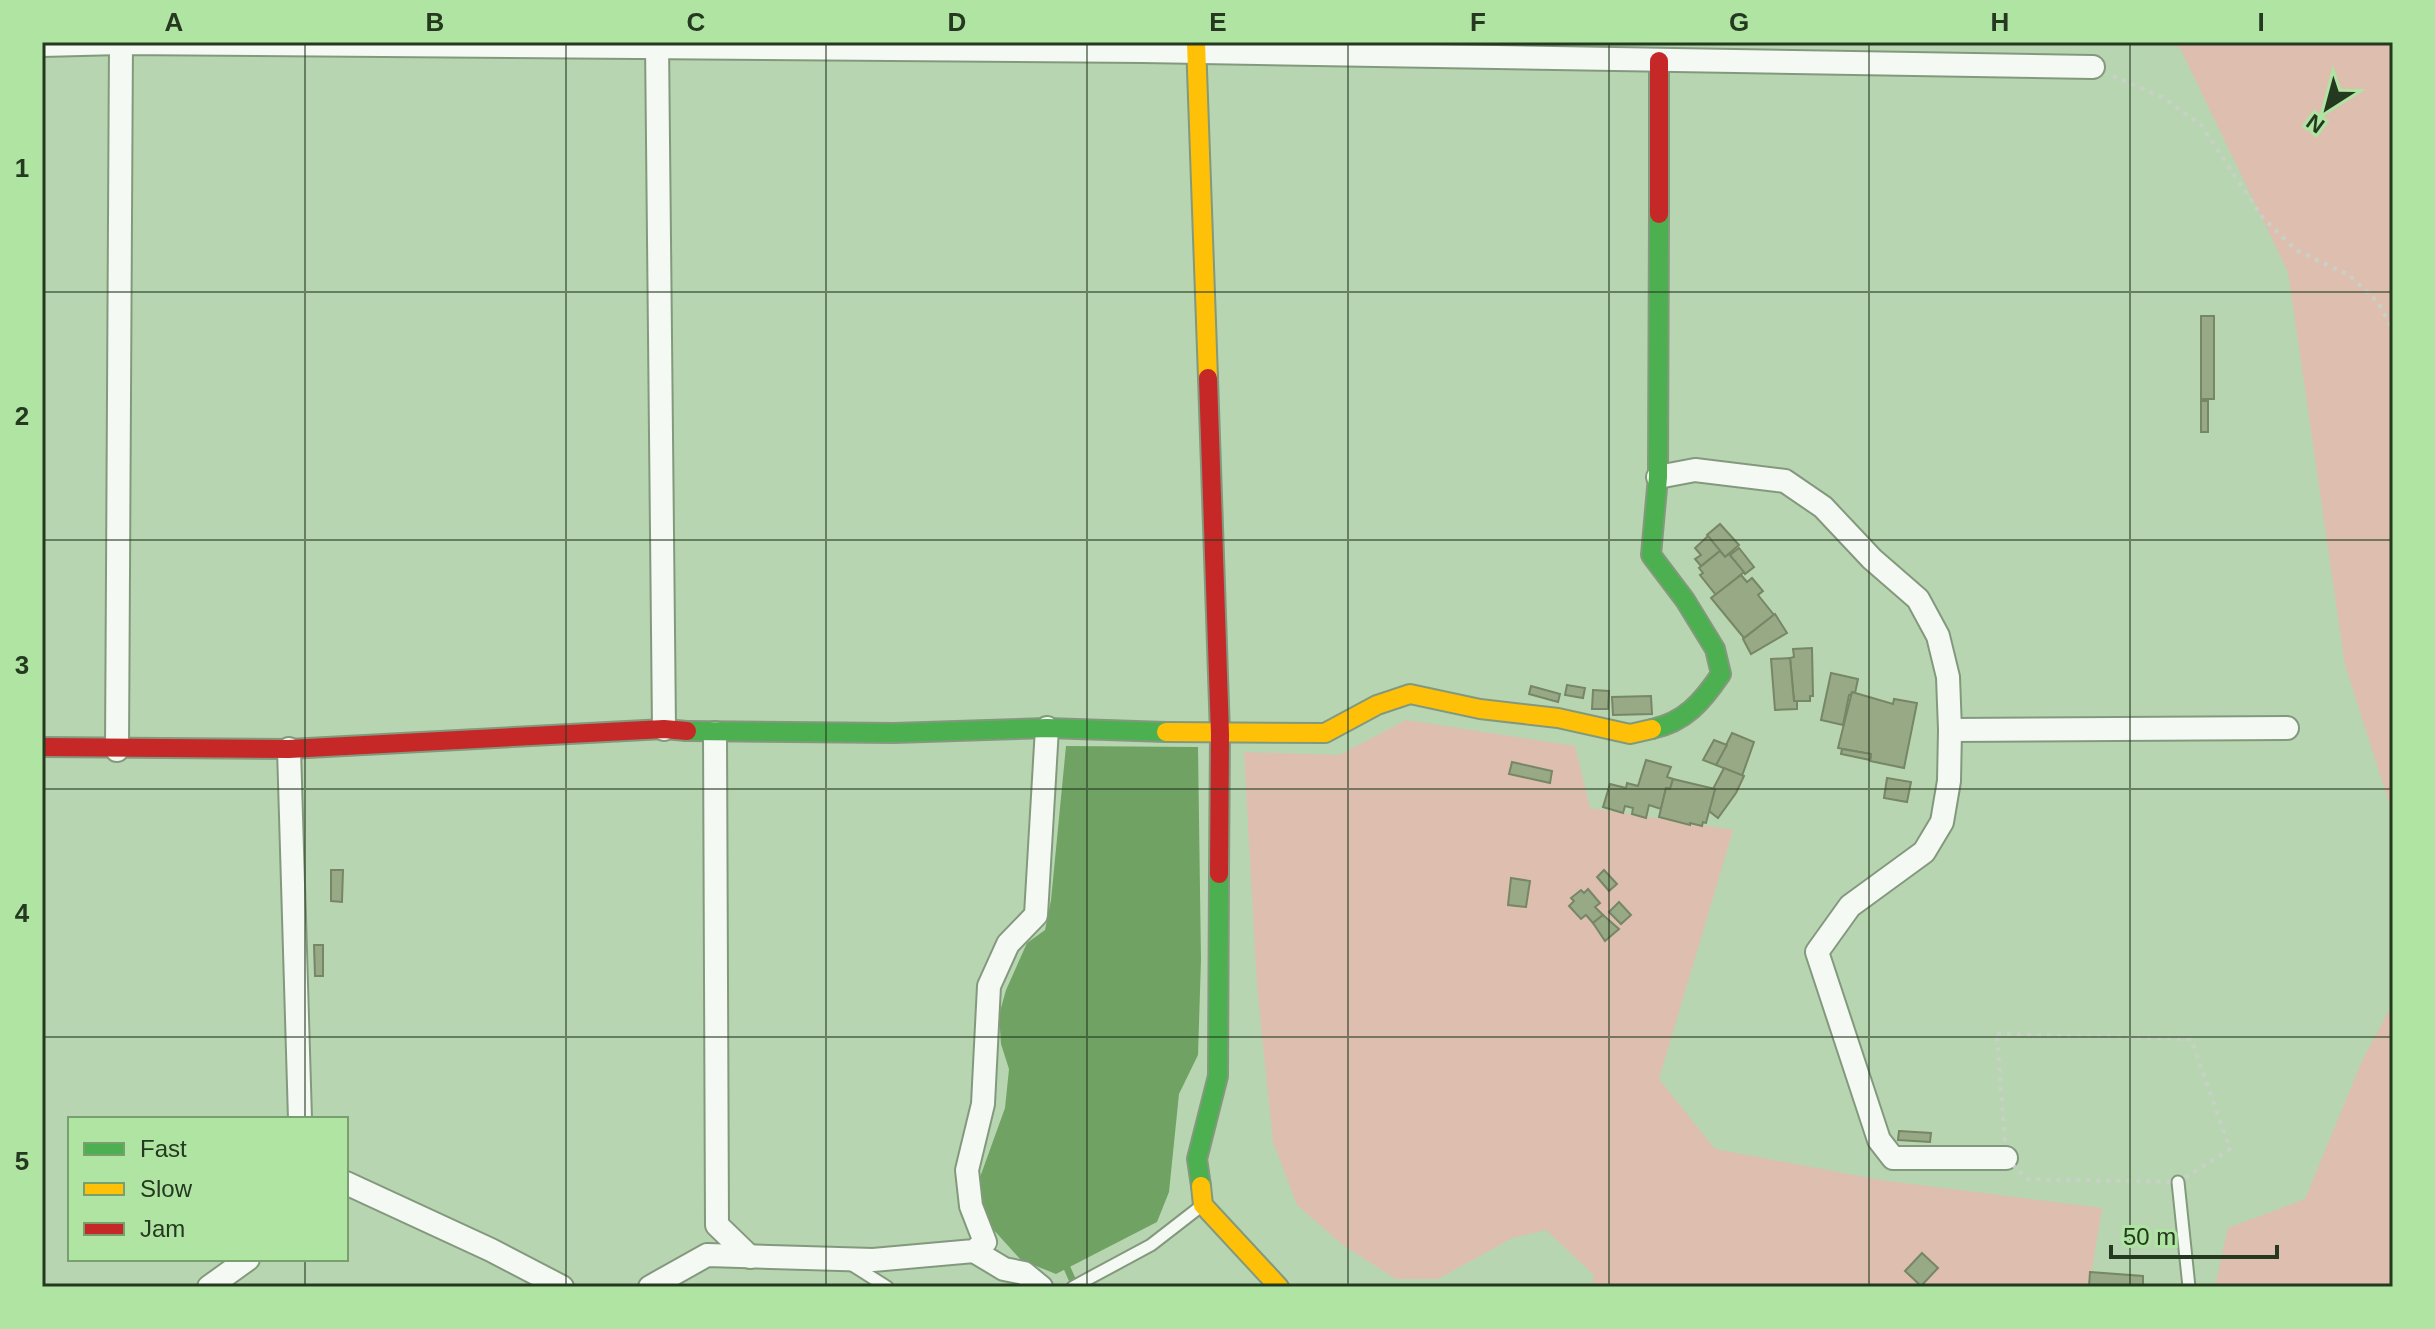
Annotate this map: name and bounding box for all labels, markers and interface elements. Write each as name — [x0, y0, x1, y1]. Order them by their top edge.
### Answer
text: A — [165, 7, 184, 37]
text: B — [426, 7, 444, 37]
text: C — [687, 7, 706, 37]
text: D — [948, 7, 966, 37]
text: E — [1209, 7, 1227, 37]
text: F — [1470, 7, 1486, 37]
text: G — [1729, 7, 1749, 37]
text: H — [1991, 7, 2009, 37]
text: I — [2257, 7, 2265, 37]
north arrow — [2287, 68, 2367, 148]
text: N — [2302, 109, 2329, 139]
text: 1 — [15, 153, 29, 183]
text: 2 — [15, 401, 29, 431]
text: 3 — [15, 650, 29, 680]
text: 4 — [15, 898, 30, 928]
legend — [68, 1117, 348, 1261]
text: Fast — [140, 1135, 187, 1162]
text: 5 — [15, 1146, 29, 1176]
text: Slow — [140, 1175, 193, 1202]
scale bar — [2111, 1209, 2277, 1259]
text: Jam — [140, 1215, 185, 1242]
text: 50 m — [2123, 1223, 2176, 1250]

